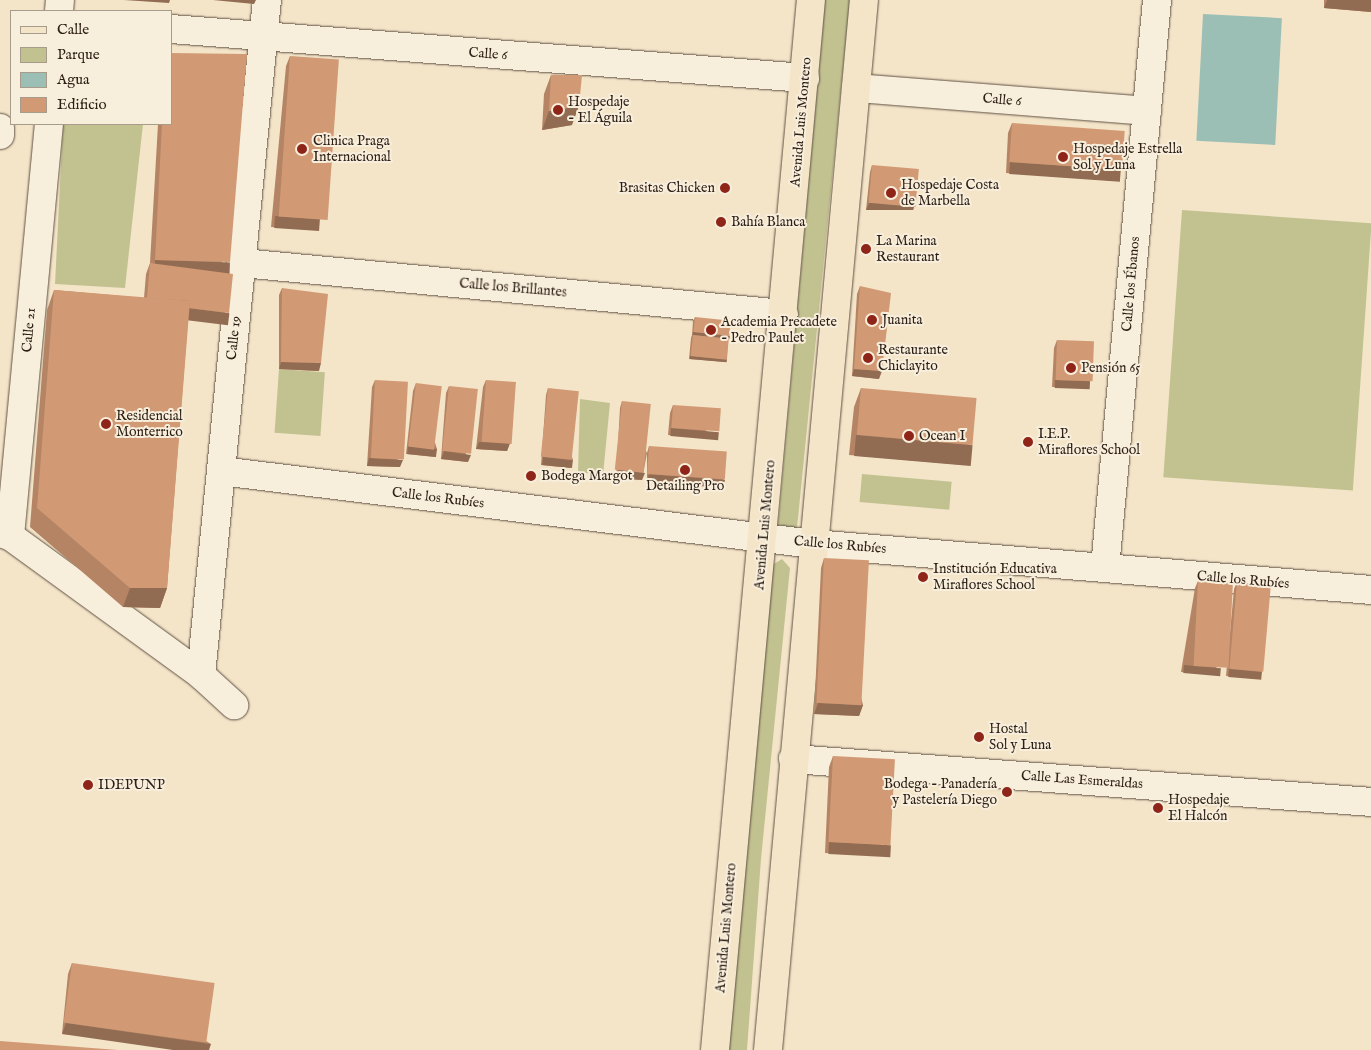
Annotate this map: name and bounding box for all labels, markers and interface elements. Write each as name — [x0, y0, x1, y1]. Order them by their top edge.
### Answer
legend — [10, 10, 172, 125]
text: Calle — [57, 20, 89, 39]
street label: Calle 6 — [468, 44, 508, 64]
text: Parque — [57, 45, 100, 64]
street label: Avenida Luis Montero — [787, 56, 815, 188]
text: Agua — [57, 70, 90, 89]
street label: Calle 6 — [982, 90, 1022, 110]
place label: Hospedaje - El Águila — [568, 94, 632, 126]
text: Edificio — [57, 95, 107, 114]
marker: Hospedaje - El Águila — [552, 104, 564, 116]
place label: Clinica Praga Internacional — [313, 133, 391, 166]
place label: Hospedaje Estrella Sol y Luna — [1073, 141, 1182, 174]
marker: Clinica Praga Internacional — [295, 142, 309, 156]
marker: Hospedaje Estrella Sol y Luna — [1057, 151, 1069, 163]
place label: Hospedaje Costa de Marbella — [901, 177, 999, 210]
place label: Brasitas Chicken — [619, 180, 715, 196]
marker: Brasitas Chicken — [719, 182, 731, 194]
marker: Hospedaje Costa de Marbella — [885, 187, 897, 199]
place label: Bahía Blanca — [731, 214, 805, 230]
marker: Bahía Blanca — [715, 216, 727, 228]
place label: La Marina Restaurant — [876, 233, 939, 266]
street label: Calle los Ébanos — [1118, 236, 1144, 332]
marker: La Marina Restaurant — [860, 243, 872, 255]
street label: Calle los Brillantes — [459, 275, 567, 301]
street label: Calle 21 — [19, 307, 39, 353]
place label: Juanita — [882, 312, 923, 328]
place label: Academia Precadete - Pedro Paulet — [721, 314, 837, 347]
marker: Juanita — [866, 314, 878, 326]
street label: Calle 19 — [223, 315, 245, 361]
marker: Academia Precadete - Pedro Paulet — [705, 324, 717, 336]
place label: Restaurante Chiclayito — [878, 342, 948, 374]
marker: Restaurante Chiclayito — [862, 352, 874, 364]
place label: Pensión 65 — [1081, 360, 1140, 376]
marker: Pensión 65 — [1065, 362, 1077, 374]
place label: Residencial Monterrico — [116, 408, 183, 441]
marker: Residencial Monterrico — [100, 418, 112, 430]
place label: I.E.P. Miraflores School — [1038, 426, 1140, 458]
place label: Ocean I — [919, 428, 966, 444]
marker: Ocean I — [903, 430, 915, 442]
marker: I.E.P. Miraflores School — [1022, 436, 1034, 448]
street label: Avenida Luis Montero — [751, 459, 779, 591]
marker: Detailing Pro — [679, 464, 691, 476]
place label: Bodega Margot — [541, 468, 633, 484]
marker: Bodega Margot — [525, 470, 537, 482]
place label: Detailing Pro — [646, 478, 724, 494]
street label: Calle los Rubíes — [391, 484, 485, 512]
street label: Calle los Rubíes — [793, 533, 887, 557]
place label: Institución Educativa Miraflores School — [933, 561, 1057, 594]
street label: Calle los Rubíes — [1196, 568, 1290, 592]
marker: Institución Educativa Miraflores School — [917, 571, 929, 583]
place label: Hostal Sol y Luna — [989, 721, 1051, 754]
marker: Hostal Sol y Luna — [973, 731, 985, 743]
street label: Calle Las Esmeraldas — [1020, 767, 1144, 793]
place label: Bodega - Panadería y Pastelería Diego — [884, 776, 997, 809]
place label: IDEPUNP — [98, 777, 165, 793]
marker: IDEPUNP — [82, 779, 94, 791]
marker: Bodega - Panadería y Pastelería Diego — [1001, 786, 1013, 798]
place label: Hospedaje El Halcón — [1168, 792, 1230, 824]
marker: Hospedaje El Halcón — [1152, 802, 1164, 814]
street label: Avenida Luis Montero — [712, 862, 740, 994]

